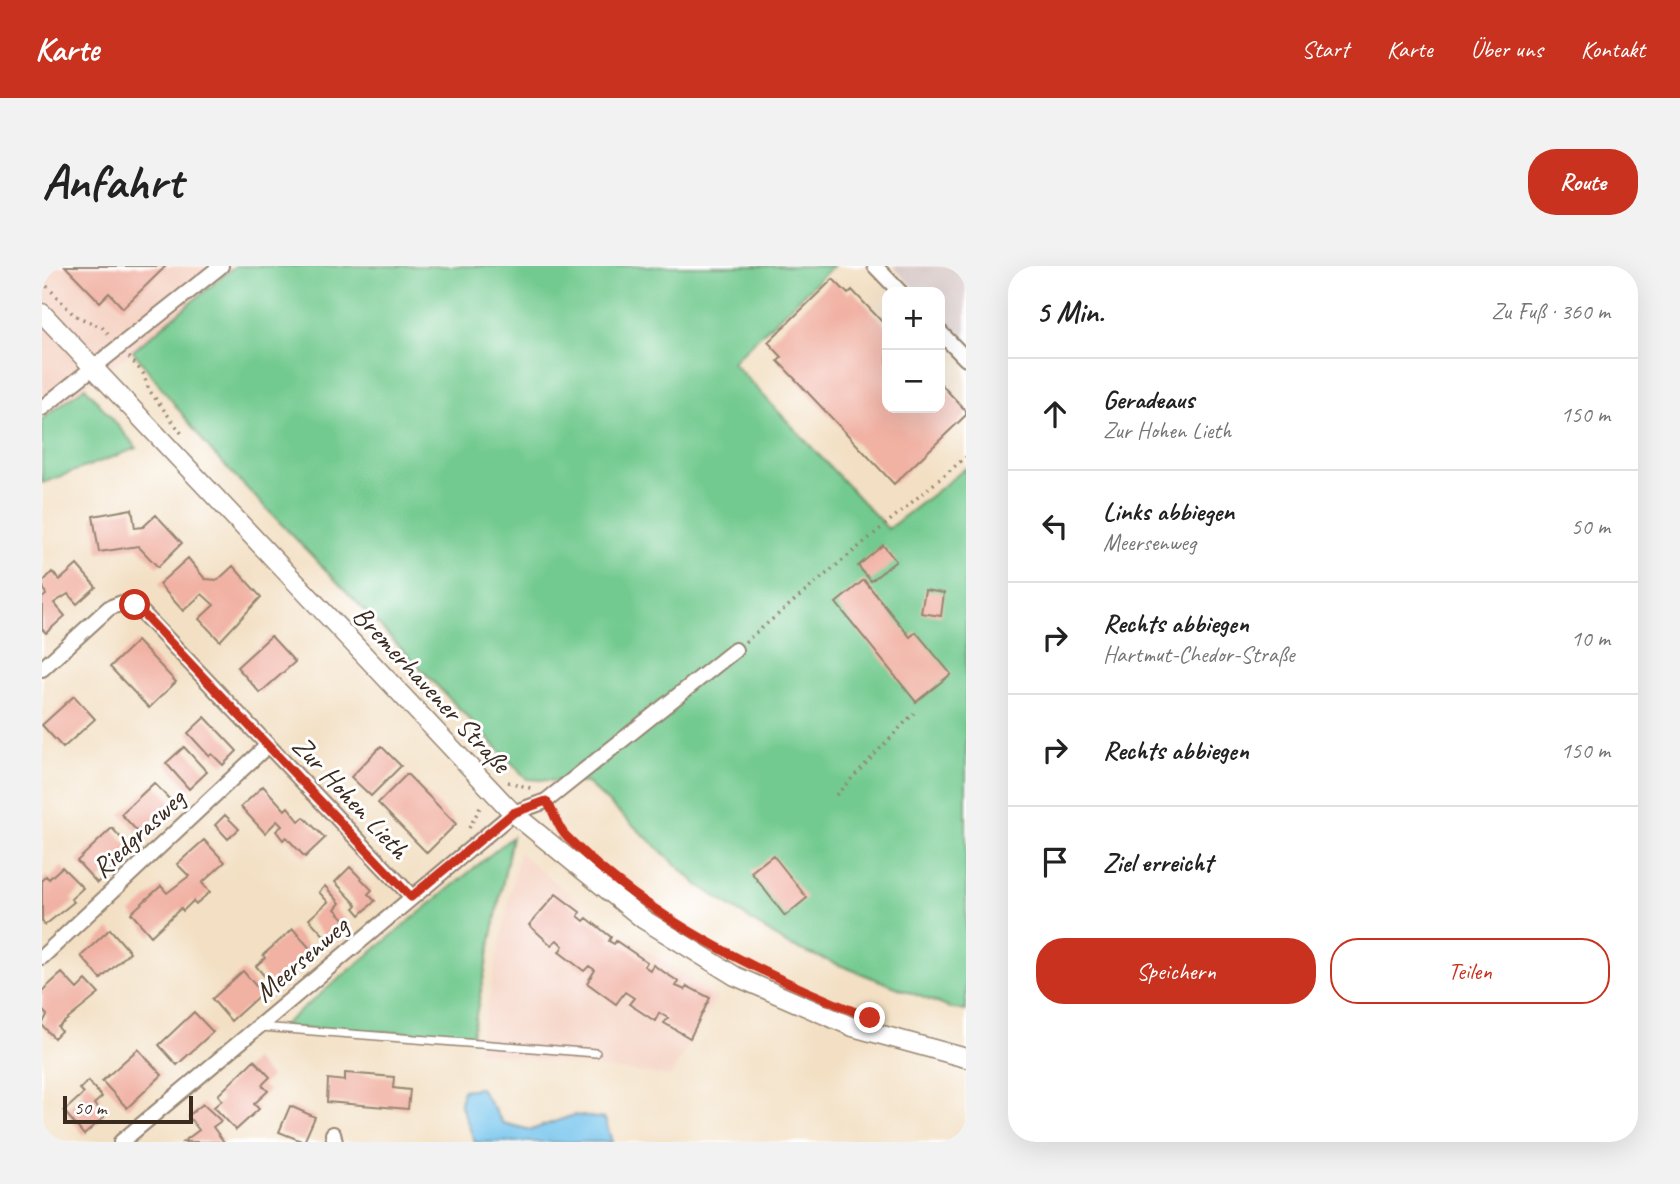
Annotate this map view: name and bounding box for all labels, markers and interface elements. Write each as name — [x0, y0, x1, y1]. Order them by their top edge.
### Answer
text: Karte — [35, 28, 99, 70]
text: Start — [1302, 34, 1349, 64]
text: Karte — [1387, 34, 1433, 64]
text: Über uns — [1471, 34, 1543, 64]
text: Kontakt — [1581, 34, 1645, 64]
button: Route — [1528, 149, 1638, 215]
text: Anfahrt — [42, 151, 182, 213]
map controls — [882, 287, 945, 413]
button: + — [882, 287, 945, 350]
text: 5 Min. — [1036, 293, 1104, 331]
text: Zu Fuß · 360 m — [1491, 297, 1610, 326]
button: − — [882, 350, 945, 413]
text: Geradeaus — [1103, 383, 1194, 416]
icon: ahead — [1036, 395, 1074, 433]
text: 150 m — [1561, 400, 1610, 429]
text: Zur Hohen Lieth — [1103, 416, 1231, 445]
text: Links abbiegen — [1103, 495, 1234, 528]
icon: left — [1036, 507, 1074, 545]
text: 50 m — [1571, 512, 1610, 541]
text: Meersenweg — [1103, 528, 1196, 557]
route start — [119, 589, 150, 620]
street label: Bremerhavener Straße — [345, 598, 520, 781]
text: Rechts abbiegen — [1103, 607, 1249, 640]
icon: right — [1036, 619, 1074, 657]
text: 10 m — [1571, 624, 1610, 653]
text: Hartmut-Chedor-Straße — [1103, 640, 1295, 669]
street label: Zur Hohen Lieth — [285, 728, 418, 867]
icon: right — [1036, 731, 1074, 769]
text: Rechts abbiegen — [1103, 734, 1249, 767]
text: 150 m — [1561, 736, 1610, 765]
street label: Riedgrasweg — [84, 780, 193, 885]
icon: arrive — [1036, 843, 1074, 881]
text: Ziel erreicht — [1103, 846, 1213, 879]
street label: Meersenweg — [247, 907, 357, 1009]
button: Speichern — [1036, 938, 1316, 1004]
button: Teilen — [1330, 938, 1610, 1004]
route end — [854, 1002, 885, 1033]
scale bar — [63, 1093, 192, 1125]
text: 50 m — [74, 1096, 106, 1120]

